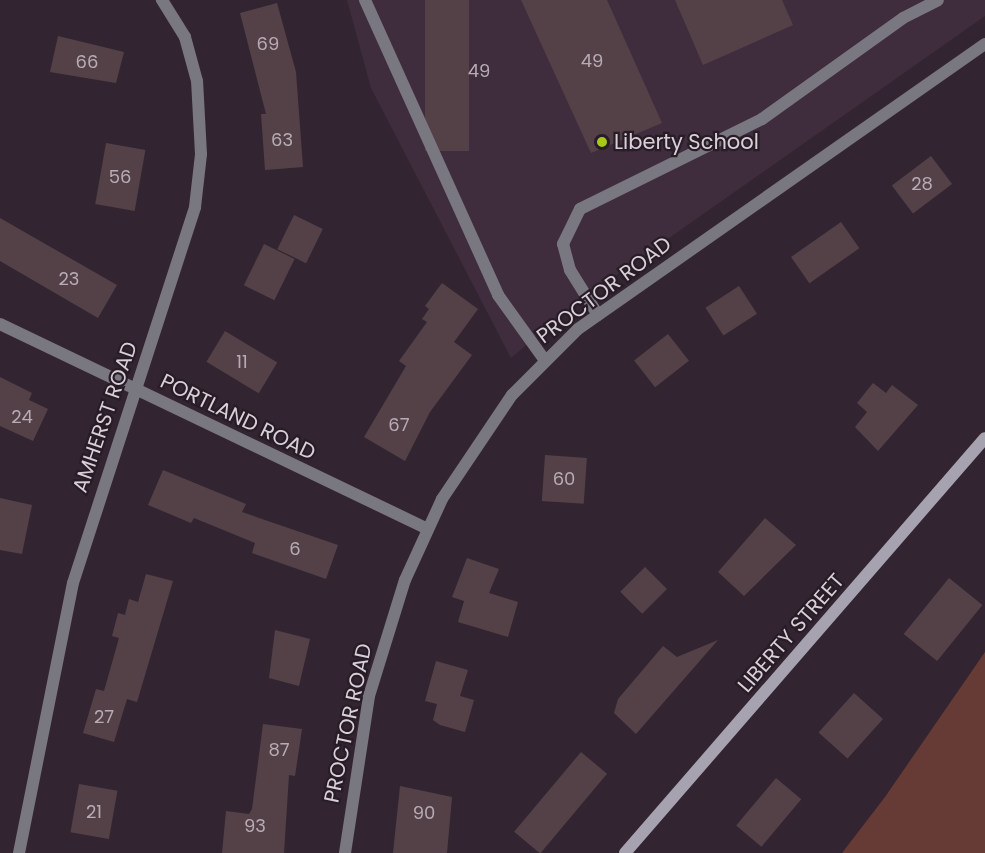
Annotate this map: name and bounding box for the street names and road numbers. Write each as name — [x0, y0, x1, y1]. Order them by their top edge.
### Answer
street label: PROCTOR ROAD — [532, 231, 676, 349]
street label: AMHERST ROAD — [67, 338, 143, 496]
street label: PORTLAND ROAD — [156, 369, 320, 465]
street label: LIBERTY STREET — [733, 568, 849, 698]
street label: PROCTOR ROAD — [319, 641, 377, 805]

